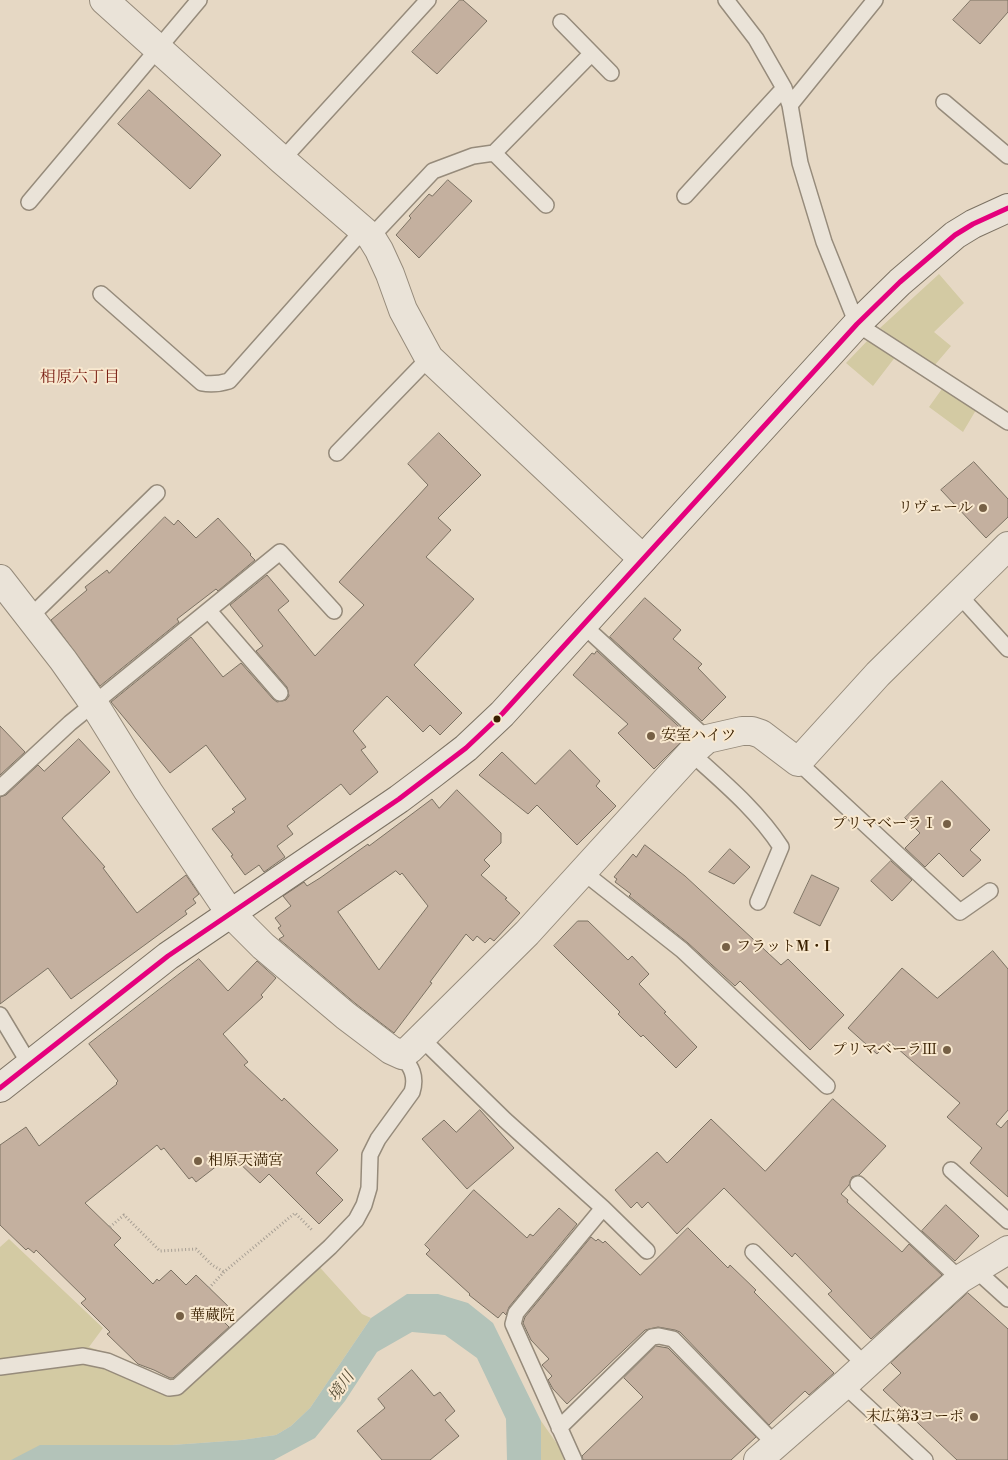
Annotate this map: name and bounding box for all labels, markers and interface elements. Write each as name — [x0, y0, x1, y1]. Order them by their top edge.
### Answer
district label: 相原六丁目 — [40, 368, 120, 388]
place label: リヴェール — [898, 499, 973, 517]
marker: リヴェール — [977, 502, 989, 514]
unlabelled marker — [492, 714, 502, 724]
place label: 安室ハイツ — [661, 727, 736, 745]
marker: 安室ハイツ — [645, 730, 657, 742]
place label: プリマベーラⅠ — [832, 815, 937, 833]
marker: プリマベーラⅠ — [941, 818, 953, 830]
place label: フラットM・I — [736, 938, 830, 956]
marker: フラットM・I — [720, 941, 732, 953]
place label: プリマベーラⅢ — [832, 1041, 937, 1059]
marker: プリマベーラⅢ — [941, 1044, 953, 1056]
place label: 相原天満宮 — [208, 1152, 283, 1170]
marker: 相原天満宮 — [192, 1155, 204, 1167]
place label: 華蔵院 — [190, 1307, 235, 1325]
marker: 華蔵院 — [174, 1310, 186, 1322]
water label: 境川 — [325, 1368, 359, 1406]
place label: 末広第3コーポ — [866, 1408, 964, 1426]
marker: 末広第3コーポ — [968, 1411, 980, 1423]

